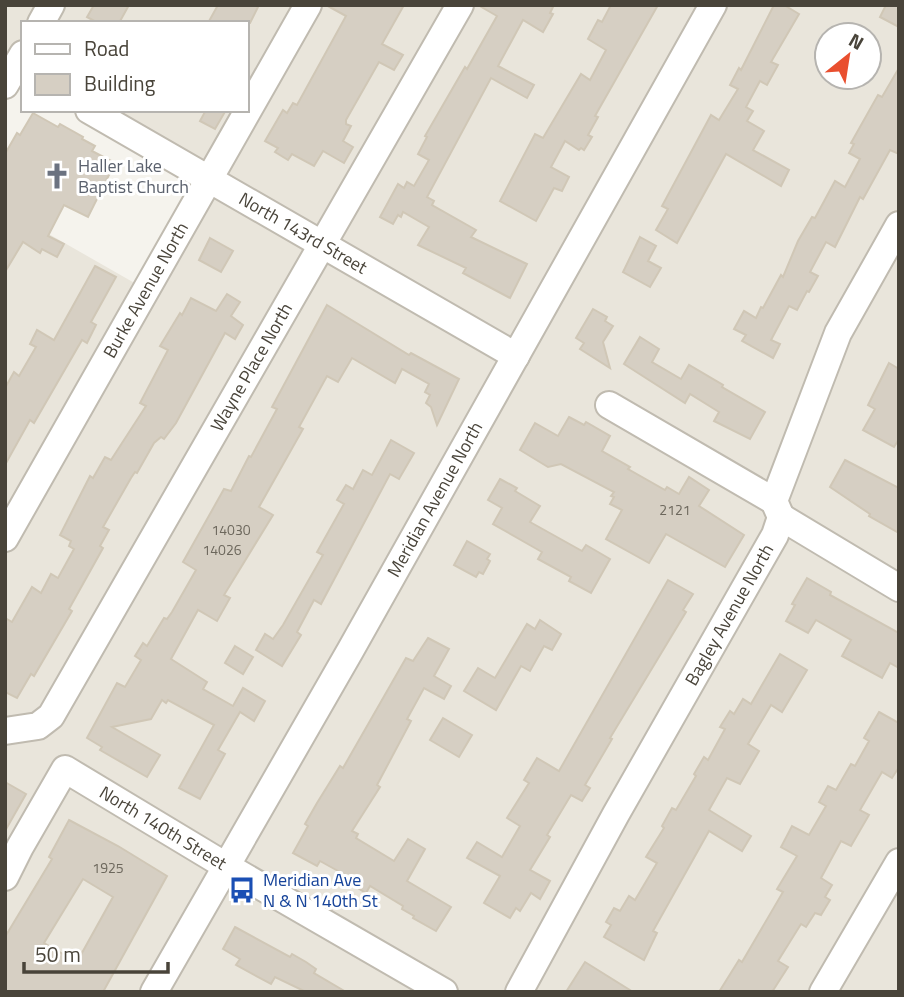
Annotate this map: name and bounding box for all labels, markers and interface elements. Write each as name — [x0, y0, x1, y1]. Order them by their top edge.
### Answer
legend — [21, 21, 248, 112]
north arrow — [813, 21, 883, 91]
text: N — [844, 25, 870, 57]
text: Road — [84, 32, 129, 64]
text: Building — [84, 67, 156, 99]
place label: Haller Lake Baptist Church — [78, 152, 189, 200]
church icon: Haller Lake Baptist Church — [42, 161, 72, 191]
street label: North 143rd Street — [234, 185, 373, 281]
street label: Burke Avenue North — [96, 217, 195, 363]
street label: Wayne Place North — [203, 298, 299, 436]
street label: Meridian Avenue North — [380, 417, 489, 582]
house number: 2121 — [659, 499, 691, 520]
house number: 14030 — [211, 519, 251, 540]
house number: 14026 — [202, 539, 242, 560]
street label: Bagley Avenue North — [678, 539, 780, 690]
street label: North 140th Street — [94, 779, 233, 877]
house number: 1925 — [92, 857, 124, 878]
place label: Meridian Ave N & N 140th St — [263, 866, 378, 914]
bus stop icon: Meridian Ave N & N 140th St — [227, 875, 257, 905]
scale bar — [24, 930, 168, 974]
text: 50 m — [35, 938, 81, 970]

